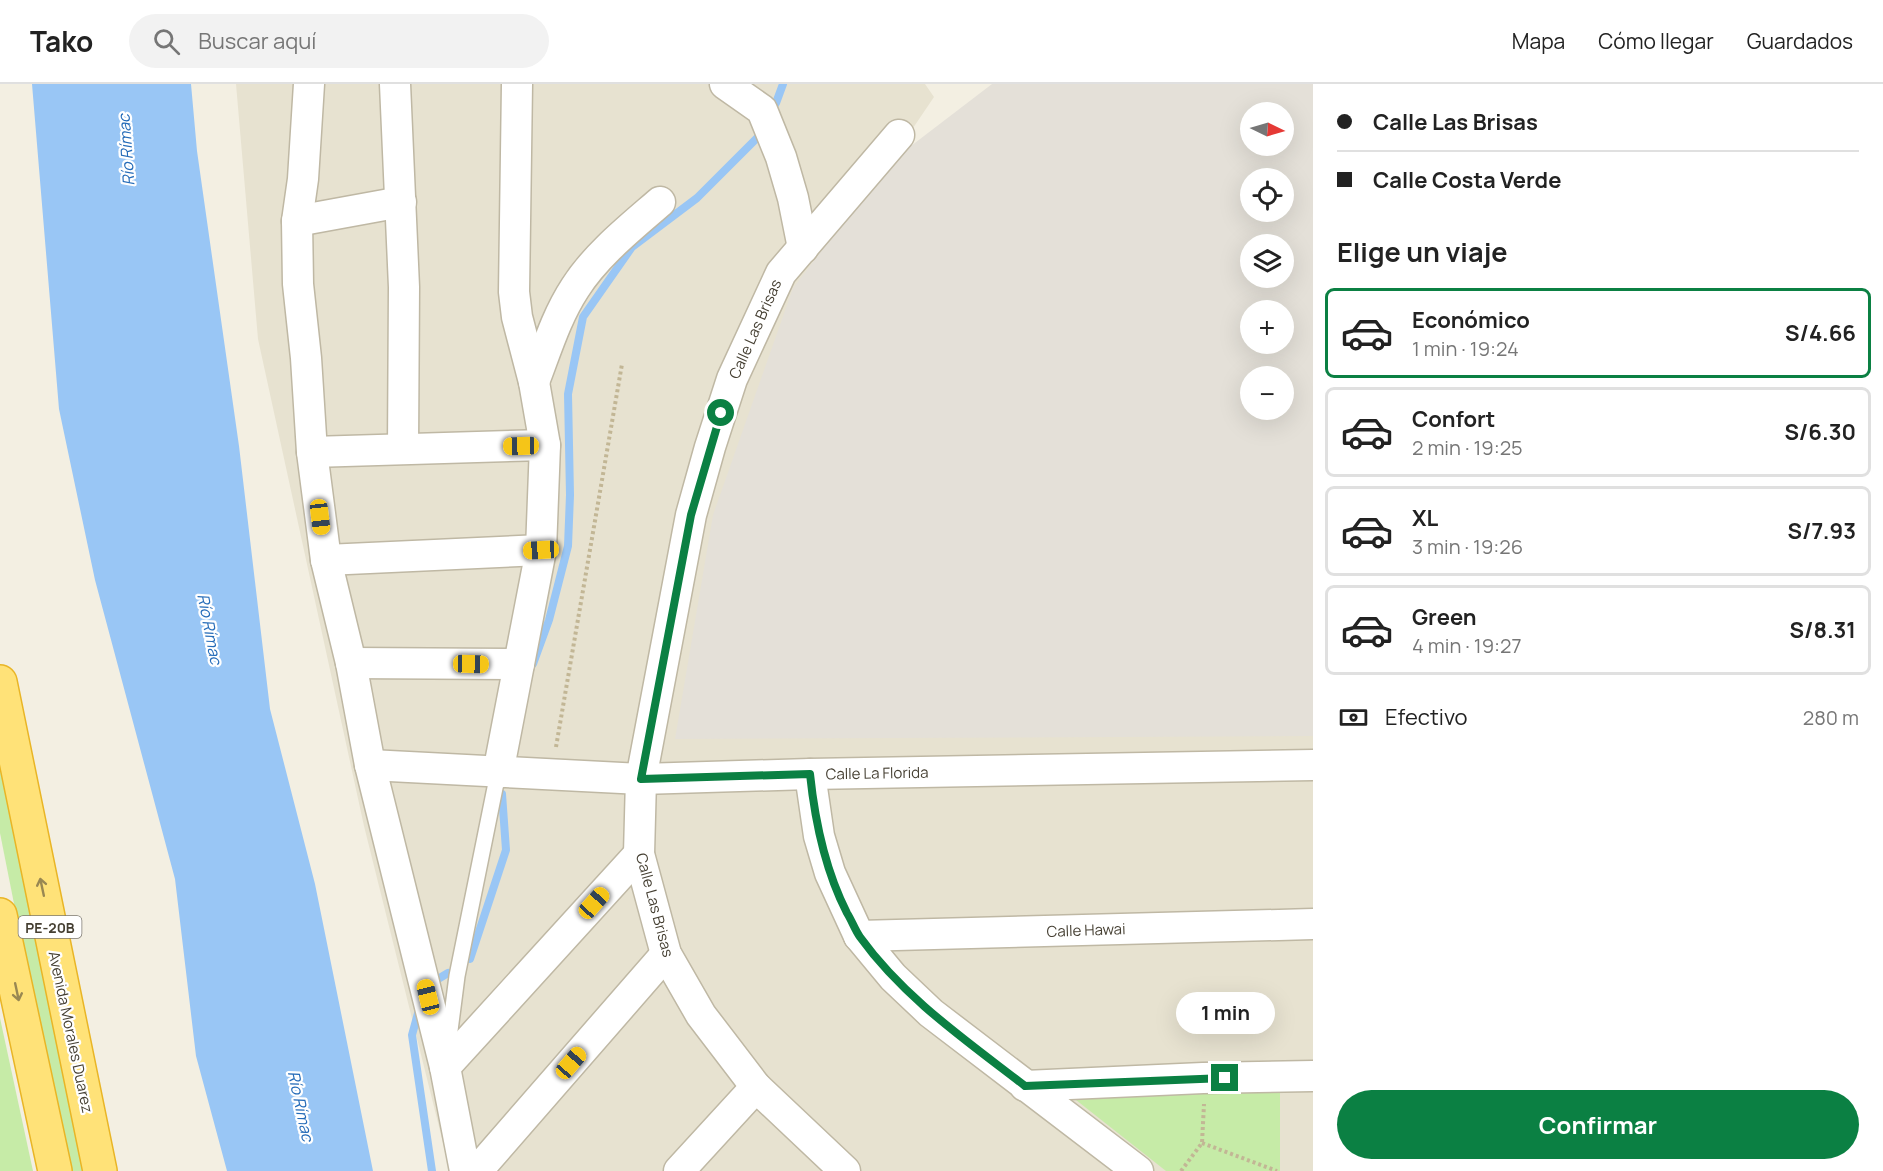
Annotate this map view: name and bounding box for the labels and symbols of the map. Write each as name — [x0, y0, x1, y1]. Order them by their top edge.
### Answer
north arrow — [1240, 102, 1294, 156]
water label: Río Rímac — [112, 112, 139, 186]
street label: Calle Las Brisas — [724, 276, 786, 382]
route start — [707, 399, 734, 426]
car — [503, 437, 539, 455]
car — [309, 498, 331, 536]
car — [523, 540, 559, 560]
water label: Río Rímac — [192, 592, 228, 667]
car — [453, 655, 489, 673]
street label: Calle La Florida — [825, 762, 929, 784]
street label: Calle Las Brisas — [631, 851, 679, 959]
one-way arrow — [36, 878, 47, 898]
car — [575, 884, 613, 922]
road number: PE-20B — [19, 916, 82, 938]
street label: Calle Hawai — [1046, 918, 1126, 942]
street label: Avenida Morales Duarez — [44, 949, 98, 1115]
car — [415, 977, 441, 1017]
one-way arrow — [11, 983, 23, 1002]
callout: 1 min — [1176, 991, 1274, 1033]
car — [552, 1044, 590, 1082]
route end — [1211, 1064, 1238, 1091]
water label: Río Rímac — [283, 1069, 319, 1144]

